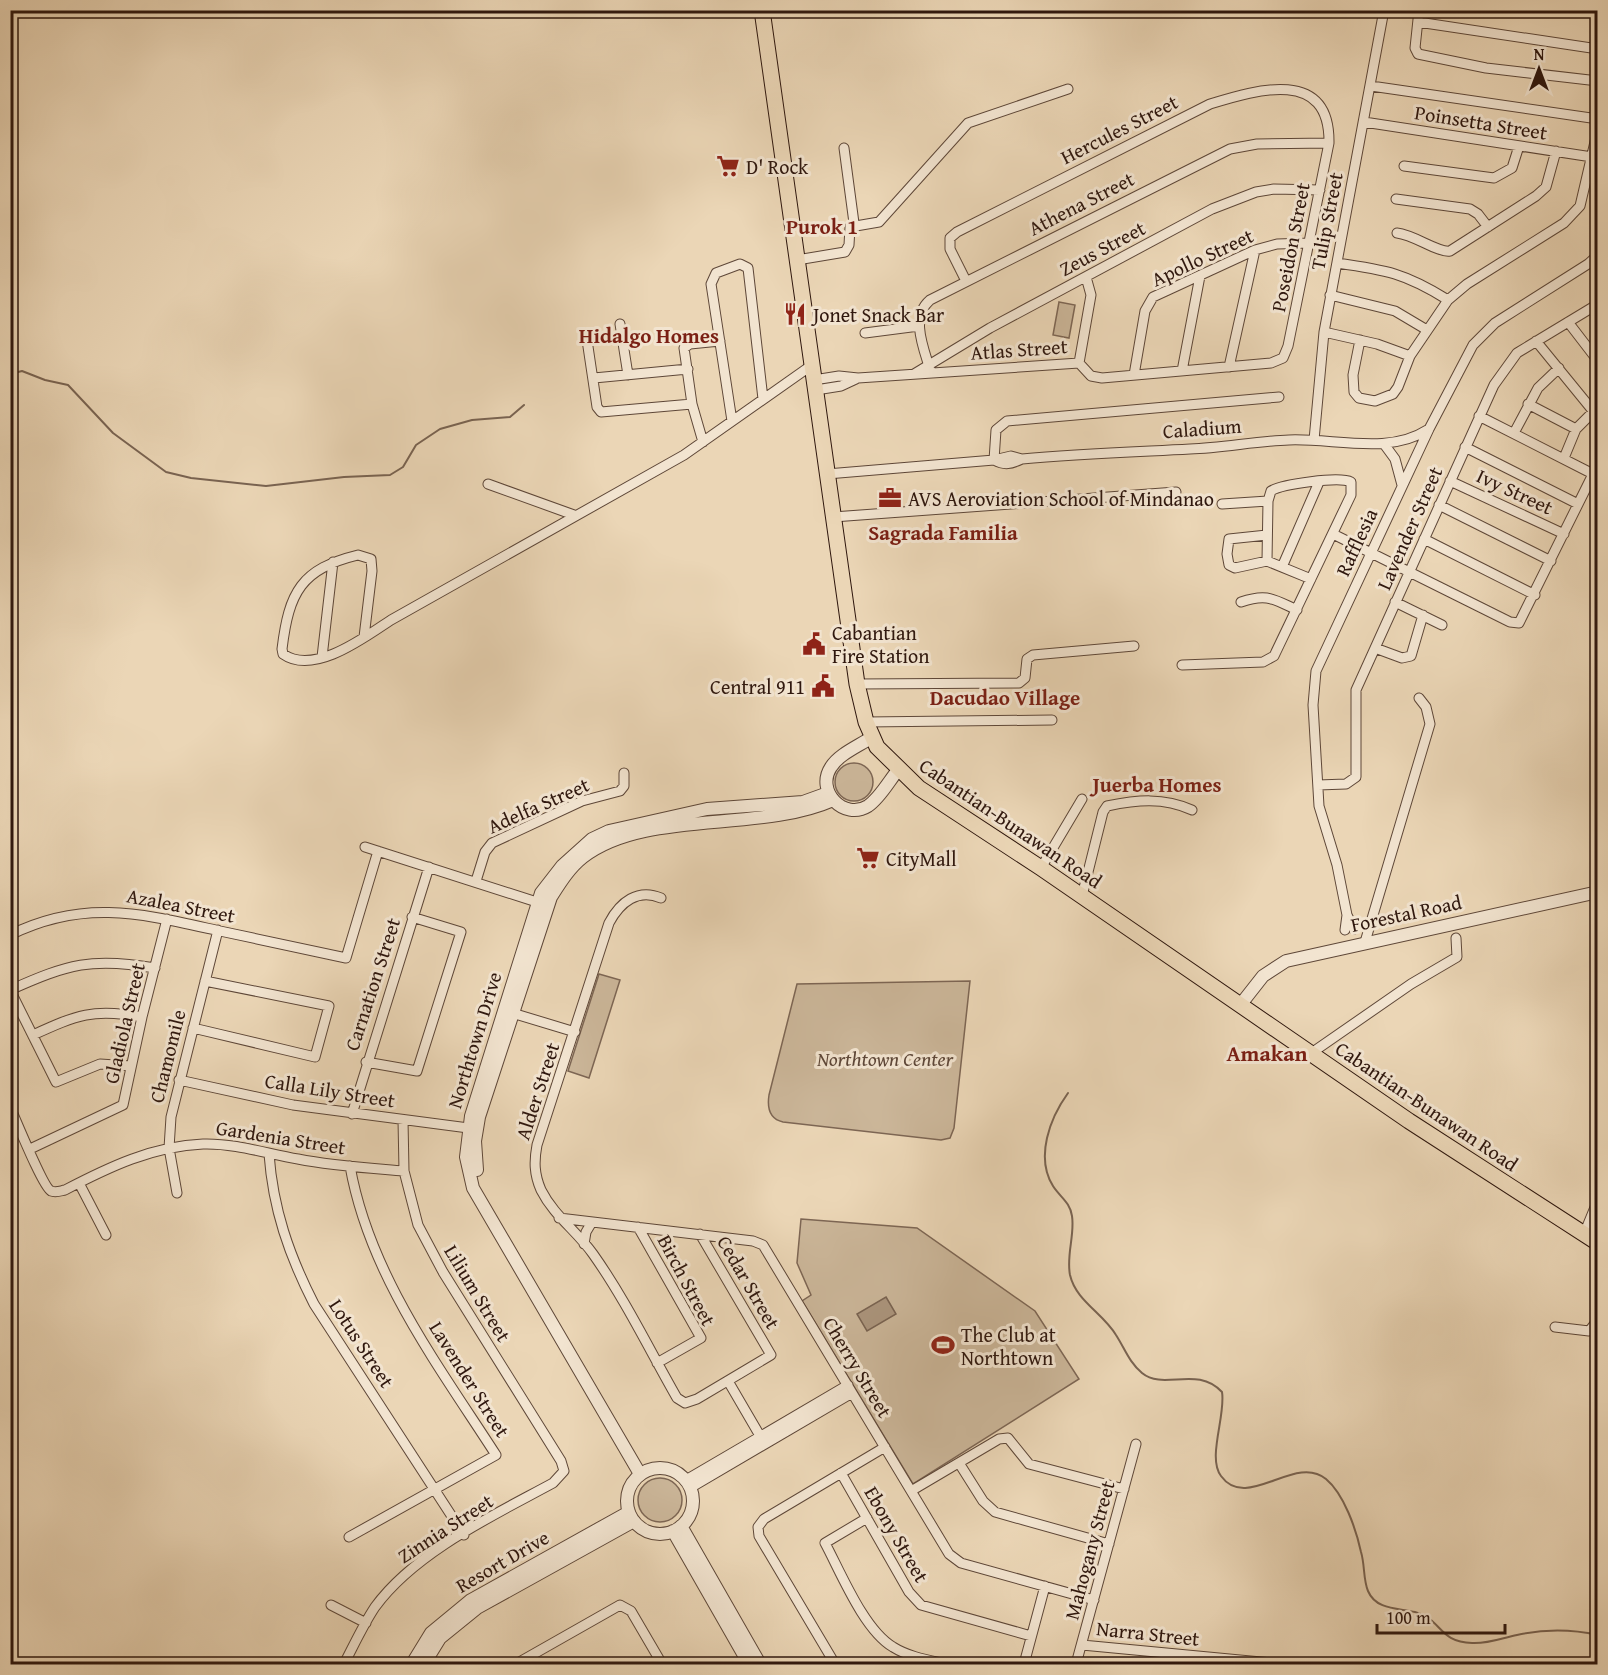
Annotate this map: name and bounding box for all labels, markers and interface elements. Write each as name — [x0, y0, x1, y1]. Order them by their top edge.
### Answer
north arrow — [1509, 39, 1569, 99]
text: N — [1534, 42, 1545, 66]
street label: Hercules Street — [1055, 87, 1183, 171]
street label: Poinsetta Street — [1413, 97, 1549, 147]
place label: D' Rock — [746, 152, 809, 181]
supermarket icon: D' Rock — [715, 153, 741, 179]
street label: Athena Street — [1023, 164, 1139, 242]
street label: Tulip Street — [1302, 170, 1350, 272]
street label: Poseidon Street — [1263, 180, 1317, 314]
district label: Purok 1 — [786, 211, 858, 242]
street label: Zeus Street — [1054, 213, 1150, 283]
street label: Apollo Street — [1146, 221, 1258, 293]
place label: Jonet Snack Bar — [810, 300, 944, 329]
restaurant icon: Jonet Snack Bar — [782, 301, 808, 327]
district label: Hidalgo Homes — [579, 320, 719, 351]
street label: Atlas Street — [970, 331, 1068, 367]
street label: Caladium — [1162, 411, 1243, 445]
street label: Ivy Street — [1472, 461, 1558, 521]
street label: Lavender Street — [1369, 462, 1449, 594]
place label: AVS Aeroviation School of Mindanao — [908, 484, 1214, 513]
office icon: AVS Aeroviation School of Mindanao — [877, 485, 903, 511]
street label: Rafflesia — [1328, 503, 1385, 581]
district label: Sagrada Familia — [868, 517, 1018, 548]
place label: Cabantian Fire Station — [832, 618, 930, 670]
public building icon: Cabantian Fire Station — [801, 631, 827, 657]
place label: Central 911 — [710, 672, 805, 701]
public building icon: Central 911 — [810, 673, 836, 699]
district label: Dacudao Village — [930, 682, 1080, 713]
street label: Cabantian-Bunawan Road — [914, 751, 1108, 895]
district label: Juerba Homes — [1089, 769, 1222, 800]
street label: Adelfa Street — [482, 770, 594, 840]
place label: CityMall — [886, 844, 957, 873]
supermarket icon: CityMall — [855, 845, 881, 871]
street label: Azalea Street — [124, 880, 238, 930]
street label: Forestal Road — [1348, 887, 1465, 939]
street label: Carnation Street — [337, 914, 407, 1054]
street label: Gladiola Street — [96, 960, 152, 1086]
street label: Northtown Drive — [439, 968, 509, 1112]
street label: Chamomile — [141, 1006, 193, 1106]
street label: Cabantian-Bunawan Road — [1330, 1034, 1524, 1178]
district label: Amakan — [1227, 1037, 1307, 1069]
street label: Alder Street — [508, 1038, 566, 1144]
park label: Northtown Center — [816, 1044, 954, 1073]
street label: Calla Lily Street — [263, 1065, 397, 1115]
street label: Gardenia Street — [214, 1112, 348, 1162]
street label: Birch Street — [651, 1229, 723, 1331]
street label: Cedar Street — [711, 1230, 787, 1334]
street label: Lilium Street — [438, 1239, 518, 1347]
street label: Lotus Street — [322, 1293, 402, 1393]
street label: Cherry Street — [816, 1311, 900, 1423]
street label: Lavender Street — [423, 1315, 517, 1443]
place label: The Club at Northtown — [961, 1320, 1056, 1372]
sports icon: The Club at Northtown — [930, 1332, 956, 1358]
street label: Mahogany Street — [1057, 1477, 1121, 1623]
street label: Ebony Street — [858, 1480, 936, 1588]
street label: Zinnia Street — [392, 1486, 498, 1570]
street label: Resort Drive — [450, 1523, 554, 1599]
scale bar — [1377, 1597, 1504, 1635]
text: 100 m — [1386, 1604, 1431, 1631]
street label: Narra Street — [1095, 1613, 1201, 1653]

